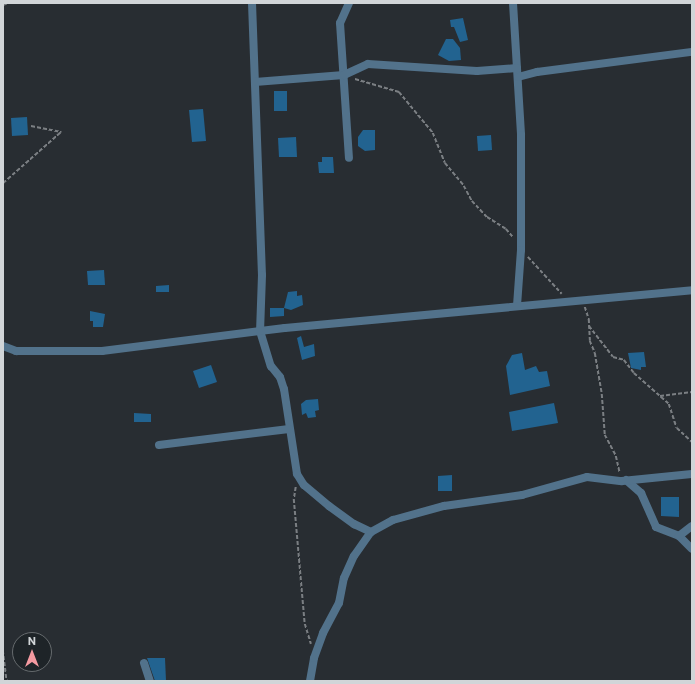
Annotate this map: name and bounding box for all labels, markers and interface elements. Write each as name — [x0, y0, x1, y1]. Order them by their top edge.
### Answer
north arrow — [12, 632, 52, 672]
text: N — [28, 634, 36, 647]

